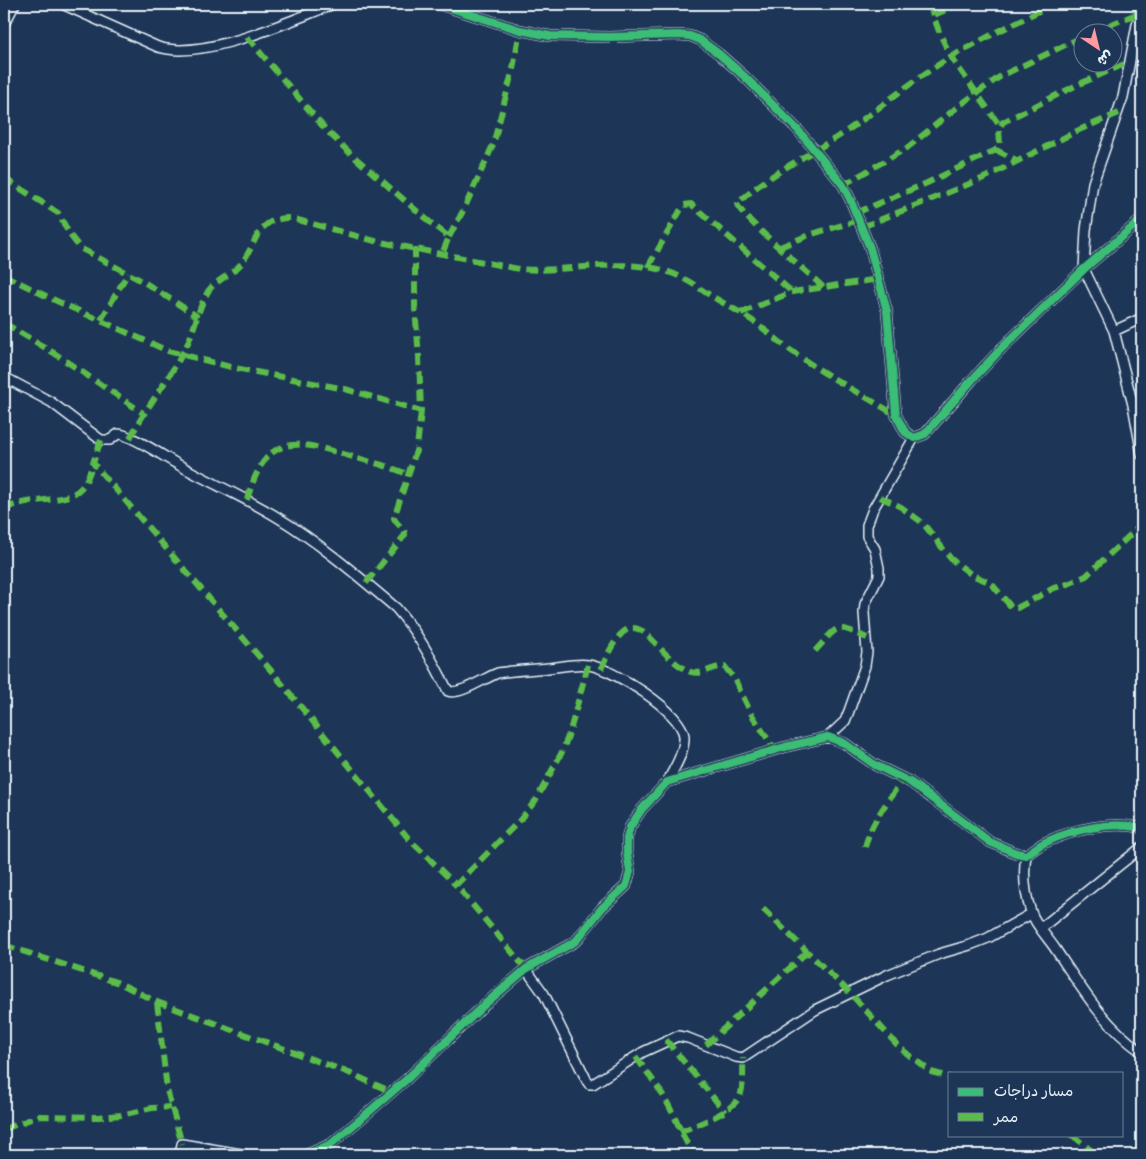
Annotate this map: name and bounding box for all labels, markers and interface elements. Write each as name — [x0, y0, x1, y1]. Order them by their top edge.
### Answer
north arrow — [1074, 22, 1124, 72]
text: ش — [1094, 47, 1116, 70]
legend — [948, 1072, 1124, 1136]
text: مسار دراجات — [994, 1082, 1073, 1101]
text: ممر — [992, 1108, 1018, 1127]

